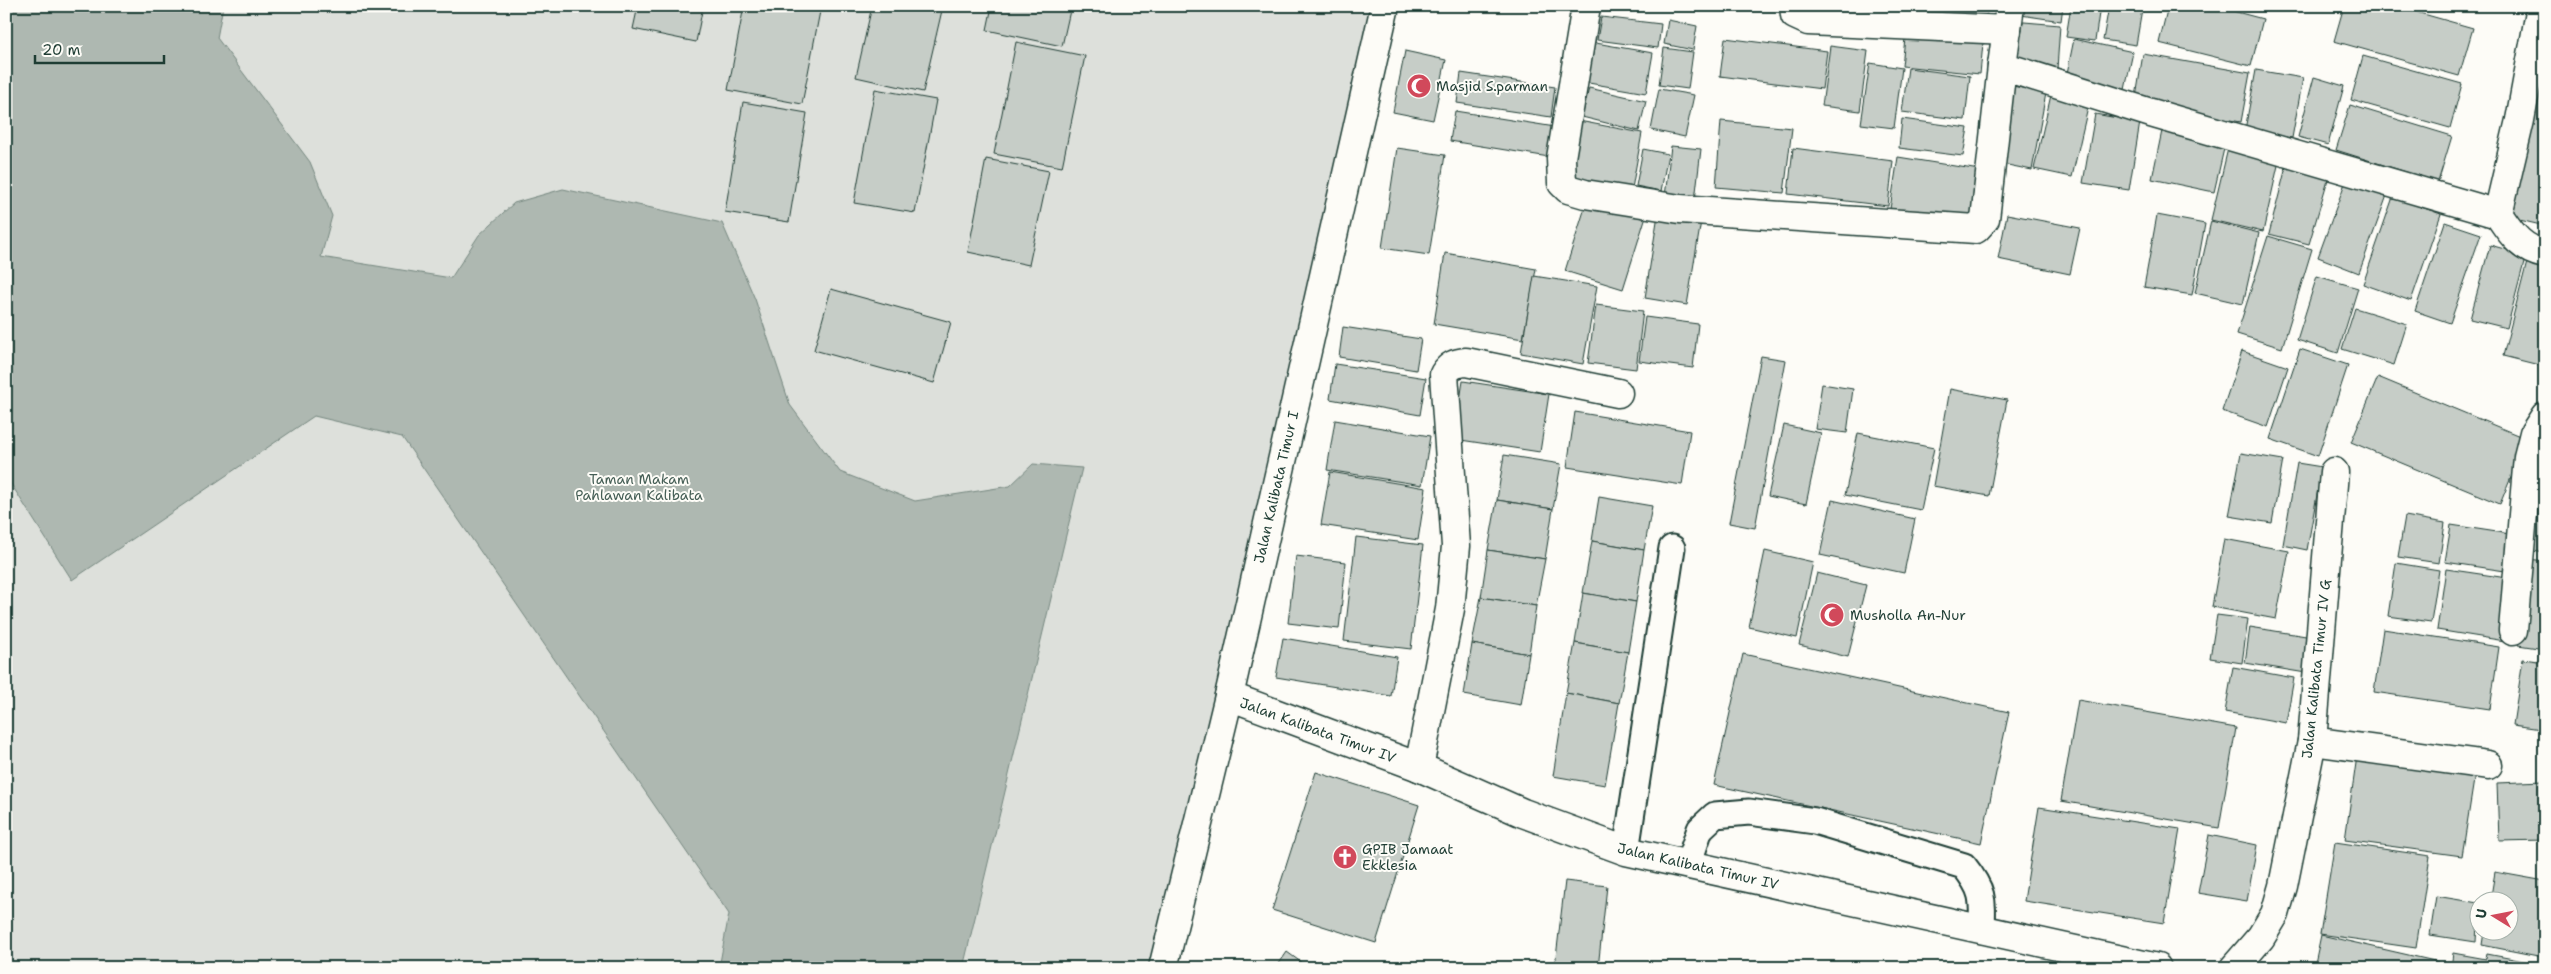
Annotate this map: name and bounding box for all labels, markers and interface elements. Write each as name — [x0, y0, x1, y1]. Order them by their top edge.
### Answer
scale bar — [35, 32, 164, 64]
text: 20 m — [42, 40, 81, 60]
mosque icon: Masjid S.parman — [1406, 73, 1432, 99]
place label: Masjid S.parman — [1436, 77, 1549, 95]
street label: Jalan Kalibata Timur I — [1250, 409, 1302, 565]
park label: Taman Makam Pahlawan Kalibata — [575, 470, 703, 504]
street label: Jalan Kalibata Timur IV G — [2298, 578, 2334, 760]
mosque icon: Musholla An-Nur — [1819, 602, 1845, 628]
place label: Musholla An-Nur — [1850, 606, 1966, 624]
street label: Jalan Kalibata Timur IV — [1237, 693, 1399, 767]
street label: Jalan Kalibata Timur IV — [1616, 839, 1781, 893]
place label: GPIB Jamaat Ekklesia — [1362, 840, 1453, 874]
church icon: GPIB Jamaat Ekklesia — [1332, 844, 1358, 870]
north arrow — [2468, 892, 2518, 942]
text: U — [2472, 907, 2491, 920]

